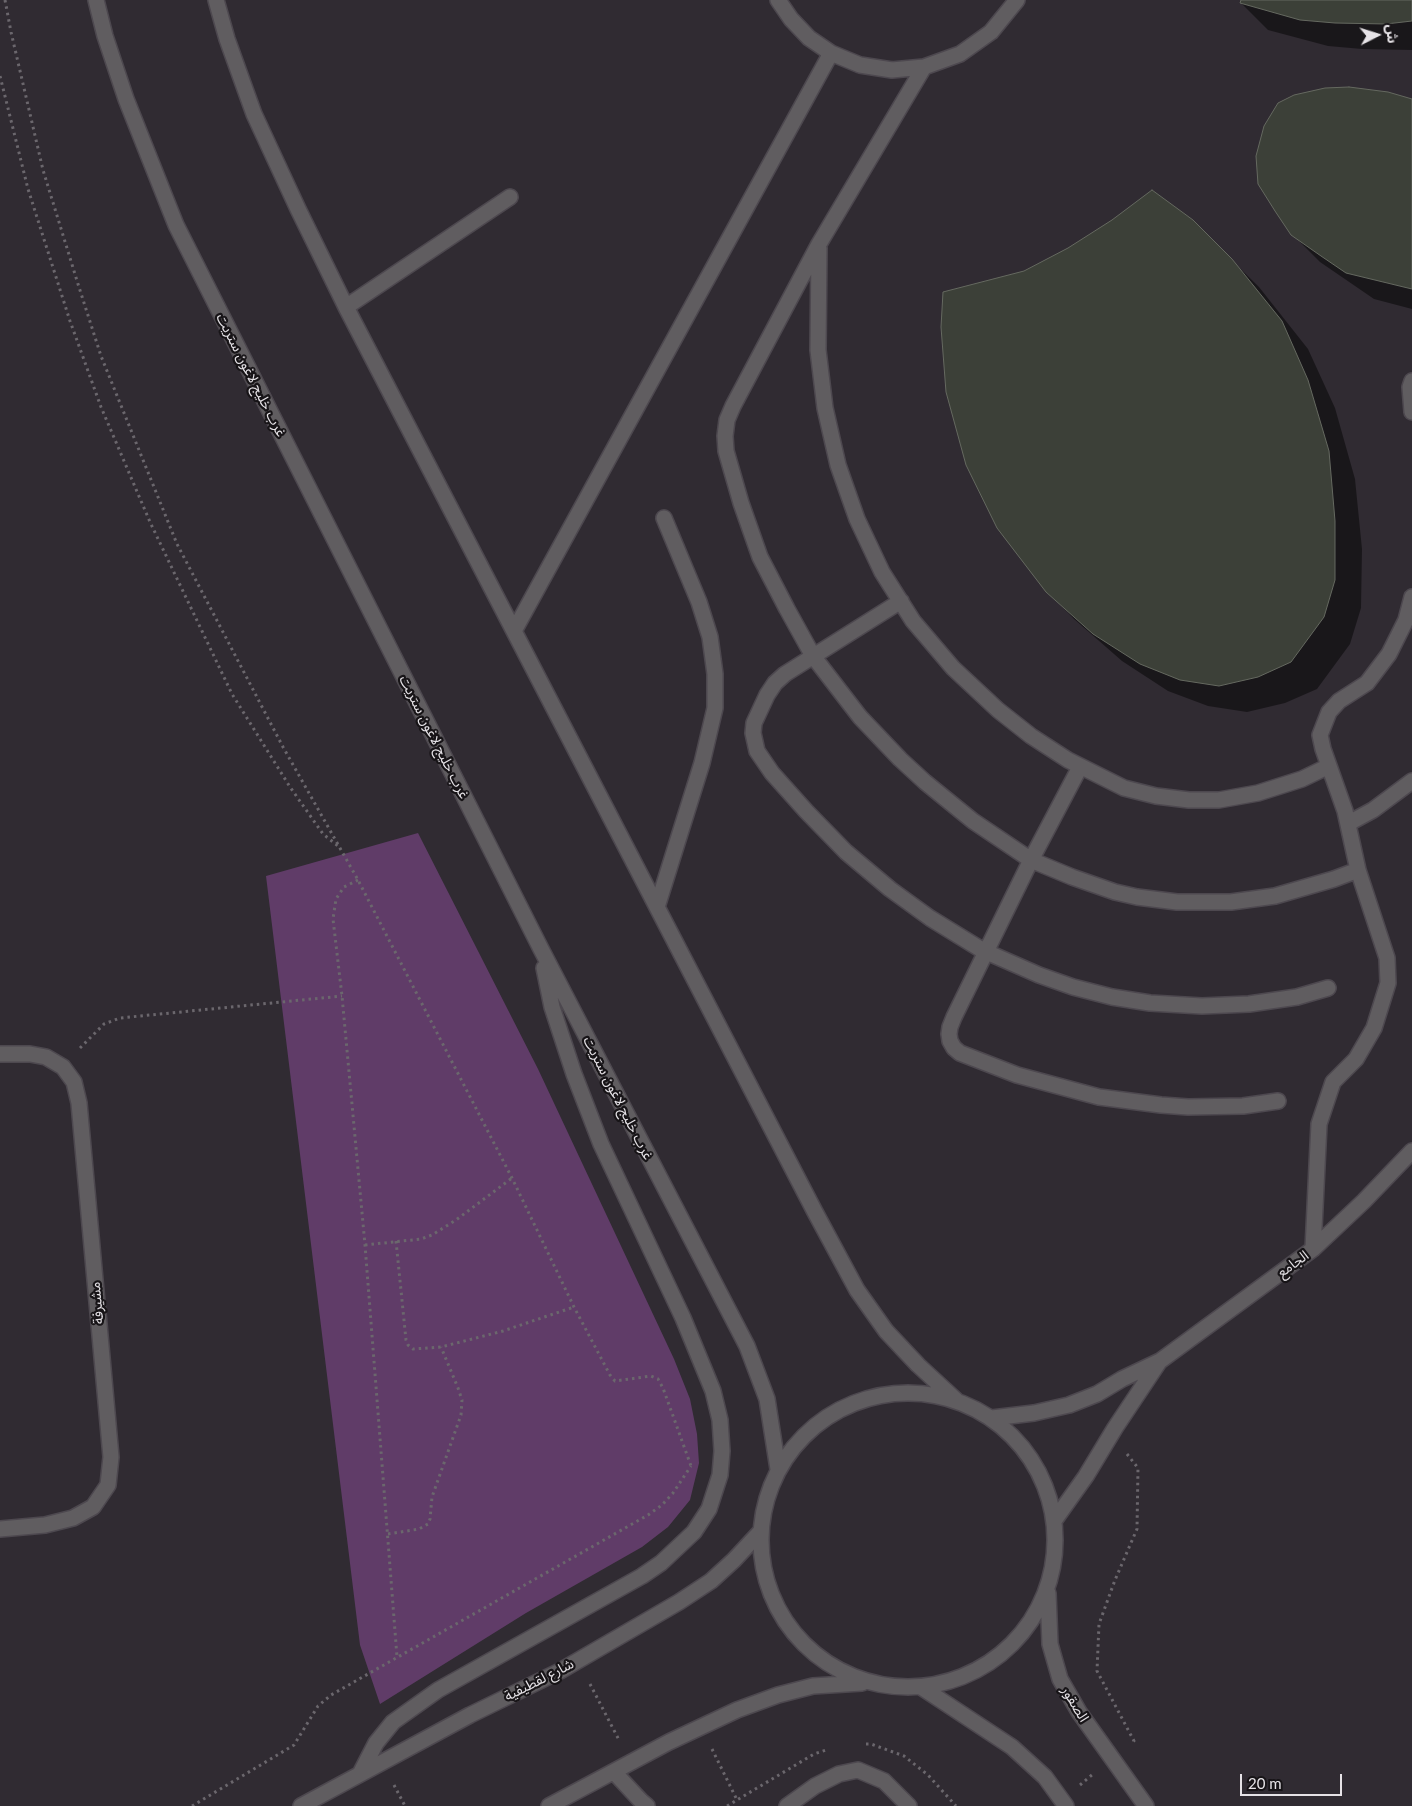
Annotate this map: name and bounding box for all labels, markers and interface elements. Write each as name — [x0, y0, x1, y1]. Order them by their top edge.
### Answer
north arrow — [1352, 10, 1402, 60]
text: ش — [1383, 23, 1402, 44]
street label: غرب خليج لاغون ستريت — [213, 311, 289, 439]
street label: غرب خليج لاغون ستريت — [396, 673, 472, 801]
street label: غرب خليج لاغون ستريت — [580, 1034, 656, 1162]
street label: الجامع — [1274, 1247, 1312, 1281]
street label: مشيرفة — [87, 1281, 107, 1325]
street label: شارع لقطيفية — [502, 1655, 576, 1705]
street label: الصقور — [1058, 1683, 1092, 1725]
scale bar — [1242, 1764, 1344, 1796]
text: 20 m — [1248, 1774, 1282, 1792]

